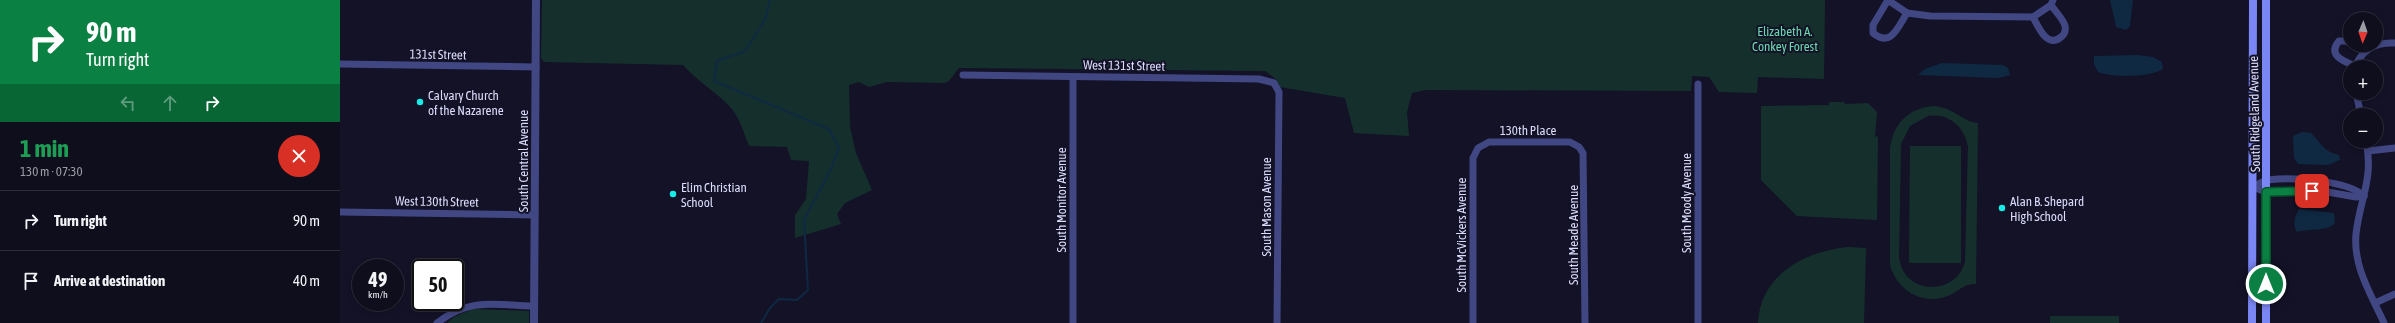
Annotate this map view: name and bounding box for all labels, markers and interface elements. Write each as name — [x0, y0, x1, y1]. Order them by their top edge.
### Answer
north arrow — [2343, 12, 2383, 52]
map controls — [2343, 12, 2383, 148]
icon: right — [20, 16, 72, 68]
text: 90 m — [86, 16, 136, 48]
park label: Elizabeth A. Conkey Forest — [1752, 24, 1818, 54]
street label: 131st Street — [409, 47, 467, 63]
text: Turn right — [86, 49, 149, 70]
street label: South Ridgeland Avenue — [2246, 56, 2263, 172]
street label: West 131st Street — [1083, 57, 1165, 74]
button: + — [2343, 60, 2383, 100]
place label: Calvary Church of the Nazarene — [428, 88, 504, 118]
icon: left — [117, 92, 139, 114]
icon: ahead — [159, 92, 181, 114]
icon: right — [201, 92, 223, 114]
marker: Calvary Church of the Nazarene — [415, 97, 425, 107]
button: − — [2343, 108, 2383, 148]
street label: South Central Avenue — [516, 110, 531, 212]
street label: 130th Place — [1500, 123, 1556, 138]
text: 1 min — [20, 135, 69, 162]
button: close — [278, 135, 320, 177]
street label: South Monitor Avenue — [1054, 147, 1069, 253]
street label: South Moody Avenue — [1679, 153, 1694, 253]
street label: South Mason Avenue — [1259, 157, 1274, 257]
text: 130 m · 07:30 — [20, 164, 83, 179]
pin — [2295, 174, 2329, 208]
street label: South McVickers Avenue — [1454, 177, 1469, 292]
place label: Elim Christian School — [681, 180, 747, 210]
icon: arrive — [2301, 180, 2323, 202]
street label: South Meade Avenue — [1566, 185, 1581, 285]
marker: Elim Christian School — [668, 189, 678, 199]
street label: West 130th Street — [395, 193, 479, 210]
place label: Alan B. Shepard High School — [2010, 194, 2084, 224]
marker: Alan B. Shepard High School — [1997, 203, 2007, 213]
icon: right — [20, 210, 42, 232]
text: Turn right — [54, 212, 107, 229]
text: 90 m — [293, 212, 320, 229]
speed limit sign: 50 — [412, 259, 464, 311]
position arrow — [2245, 263, 2287, 305]
text: 49 — [369, 268, 387, 291]
icon: arrive — [20, 270, 42, 292]
text: Arrive at destination — [54, 272, 165, 289]
text: 40 m — [293, 272, 320, 289]
text: km/h — [368, 289, 388, 300]

